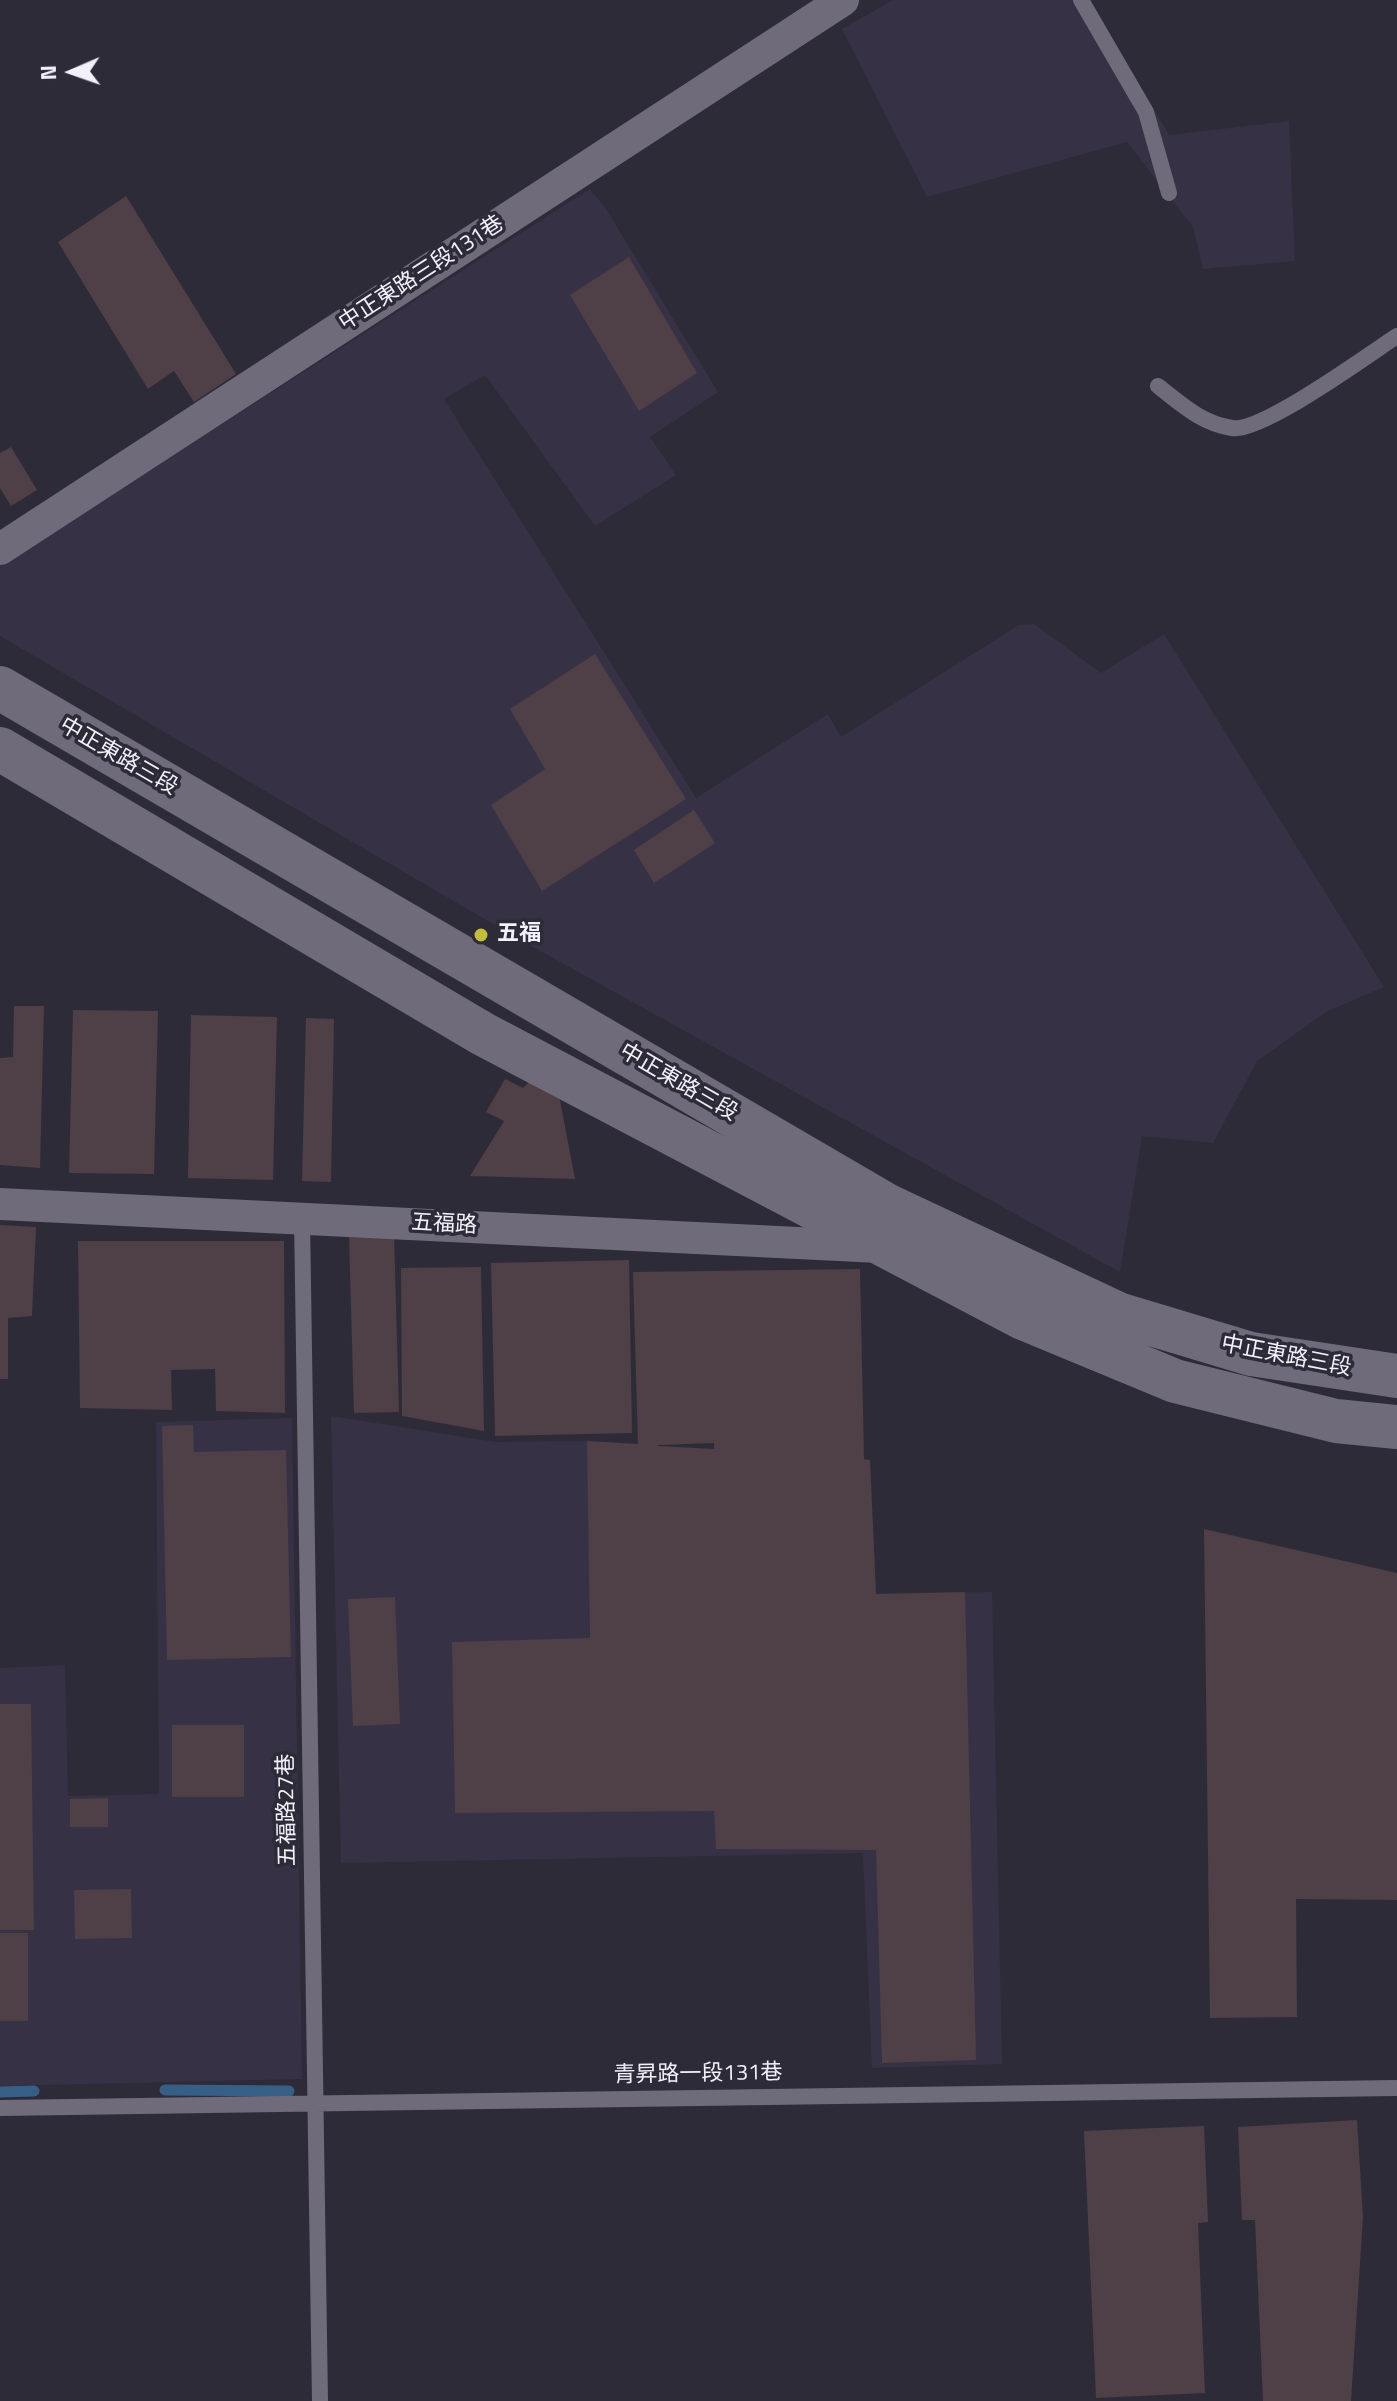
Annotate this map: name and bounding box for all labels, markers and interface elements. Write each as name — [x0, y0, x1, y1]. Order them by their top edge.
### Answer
north arrow — [32, 32, 112, 112]
text: N — [31, 65, 65, 81]
street label: 中正東路三段131巷 — [335, 211, 509, 337]
street label: 中正東路三段 — [54, 713, 182, 801]
place label: 五福 — [497, 922, 541, 948]
marker: 五福 — [472, 926, 490, 944]
street label: 中正東路三段 — [614, 1039, 742, 1127]
street label: 五福路 — [410, 1210, 478, 1240]
street label: 中正東路三段 — [1219, 1331, 1353, 1383]
street label: 五福路27巷 — [274, 1753, 302, 1867]
street label: 青昇路一段131巷 — [613, 2060, 783, 2090]

